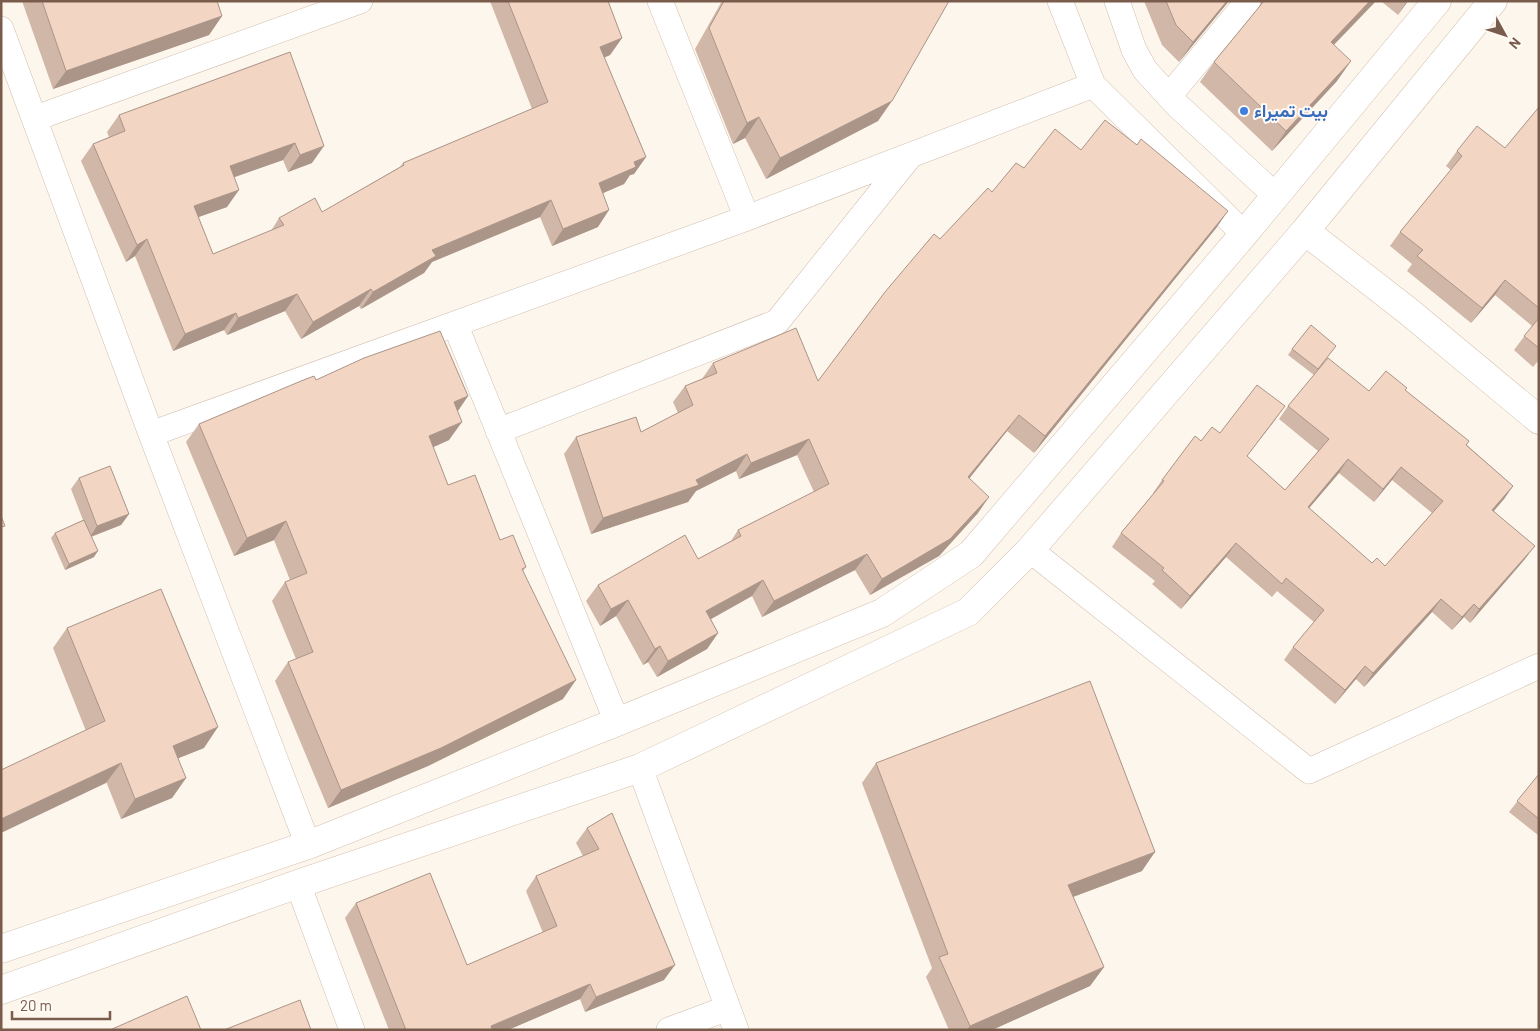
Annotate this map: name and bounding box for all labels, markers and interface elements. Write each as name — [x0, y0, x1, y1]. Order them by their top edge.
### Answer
north arrow — [1480, 10, 1530, 60]
text: N — [1506, 35, 1525, 53]
place label: بيت تميراء — [1254, 99, 1328, 122]
marker: بيت تميراء — [1238, 105, 1250, 117]
scale bar — [12, 988, 110, 1020]
text: 20 m — [20, 996, 52, 1014]

